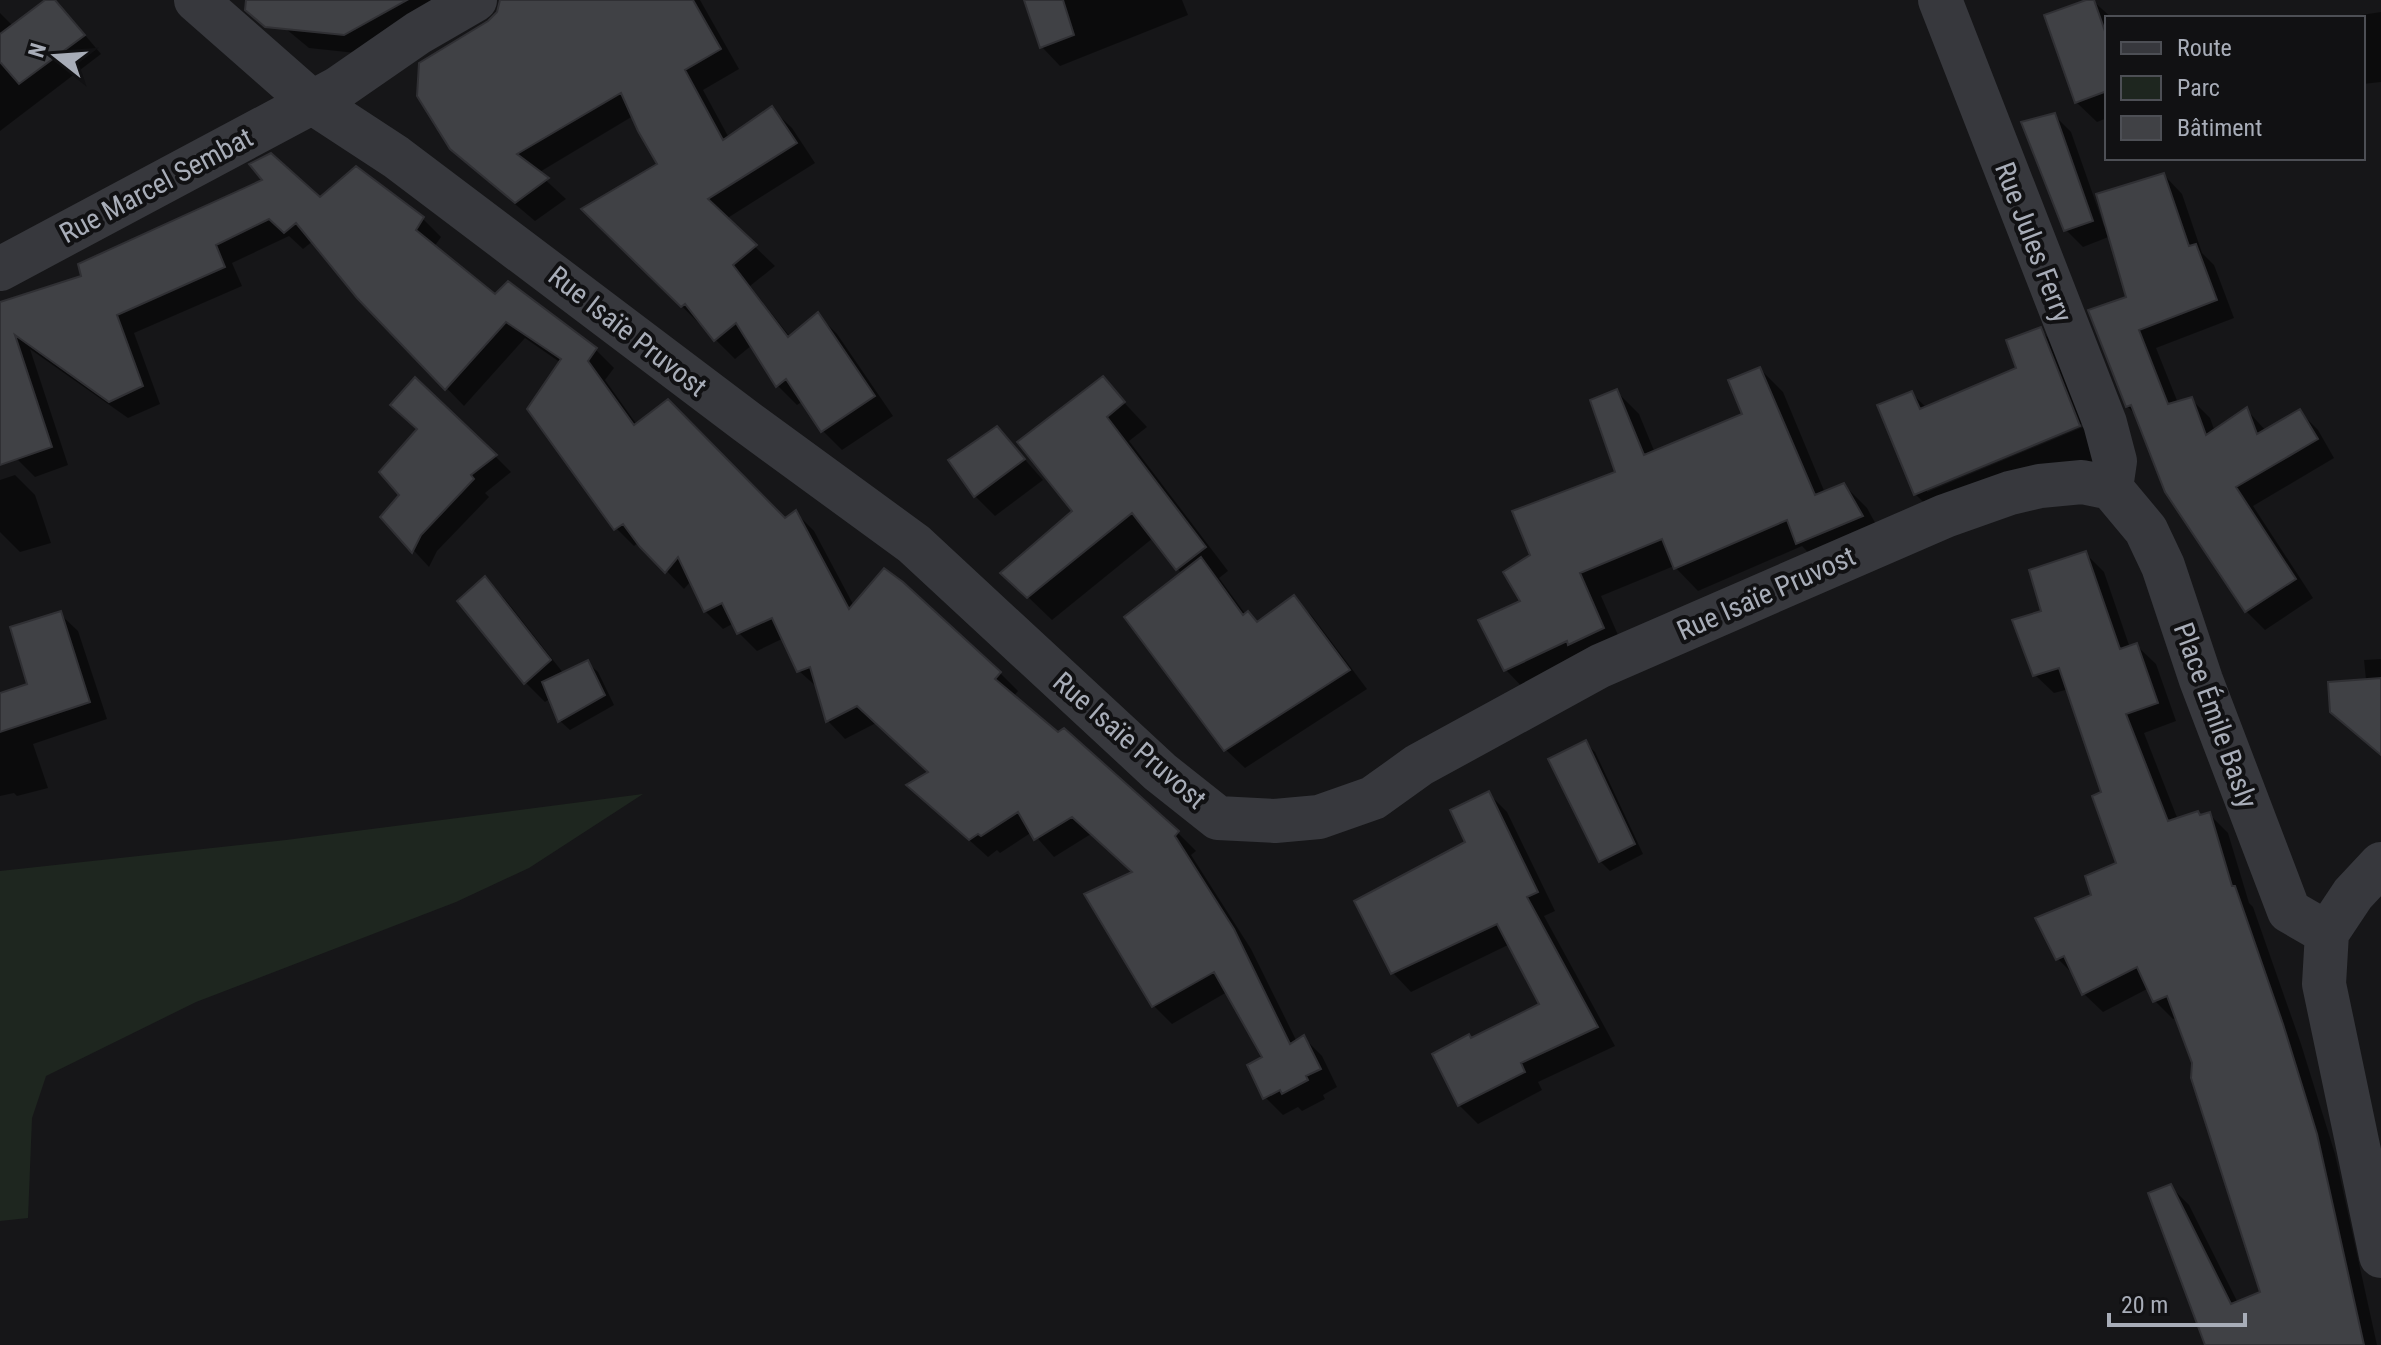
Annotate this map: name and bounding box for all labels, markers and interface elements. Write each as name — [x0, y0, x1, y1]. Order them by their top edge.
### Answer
north arrow — [16, 16, 96, 96]
legend — [2105, 16, 2365, 160]
text: Route — [2177, 34, 2232, 62]
text: N — [23, 40, 51, 60]
text: Parc — [2177, 74, 2220, 102]
text: Bâtiment — [2177, 114, 2262, 142]
street label: Rue Marcel Sembat — [54, 121, 258, 250]
street label: Rue Jules Ferry — [1988, 157, 2079, 327]
street label: Rue Isaïe Pruvost — [542, 259, 713, 403]
street label: Rue Isaïe Pruvost — [1672, 539, 1860, 648]
street label: Place Émile Basly — [2167, 618, 2264, 813]
street label: Rue Isaïe Pruvost — [1046, 665, 1213, 816]
scale bar — [2109, 1277, 2245, 1327]
text: 20 m — [2121, 1291, 2168, 1319]

